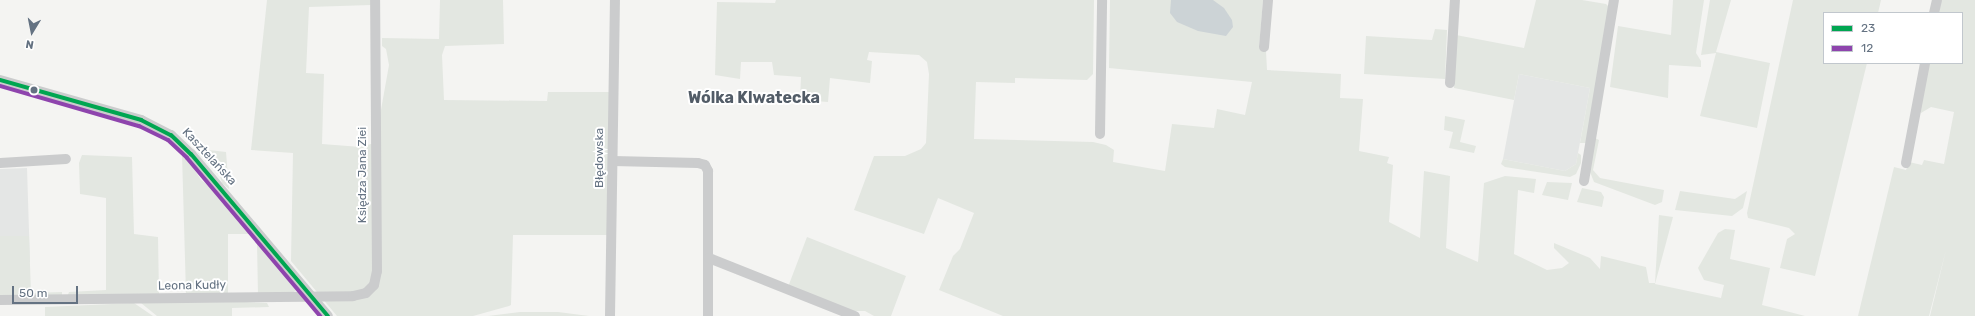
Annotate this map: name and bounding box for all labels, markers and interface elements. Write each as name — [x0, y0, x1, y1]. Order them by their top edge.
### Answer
north arrow — [12, 12, 52, 52]
legend — [1823, 12, 1963, 64]
text: 23 — [1861, 21, 1875, 35]
text: N — [25, 37, 35, 51]
text: 12 — [1861, 41, 1873, 55]
unlabelled marker — [29, 85, 39, 95]
district label: Wólka Klwatecka — [688, 88, 820, 108]
street label: Kasztelańska — [179, 125, 239, 189]
street label: Księdza Jana Ziei — [356, 127, 370, 223]
street label: Błędowska — [593, 128, 607, 188]
scale bar — [14, 278, 80, 304]
street label: Leona Kudły — [158, 278, 226, 294]
text: 50 m — [19, 286, 47, 300]

